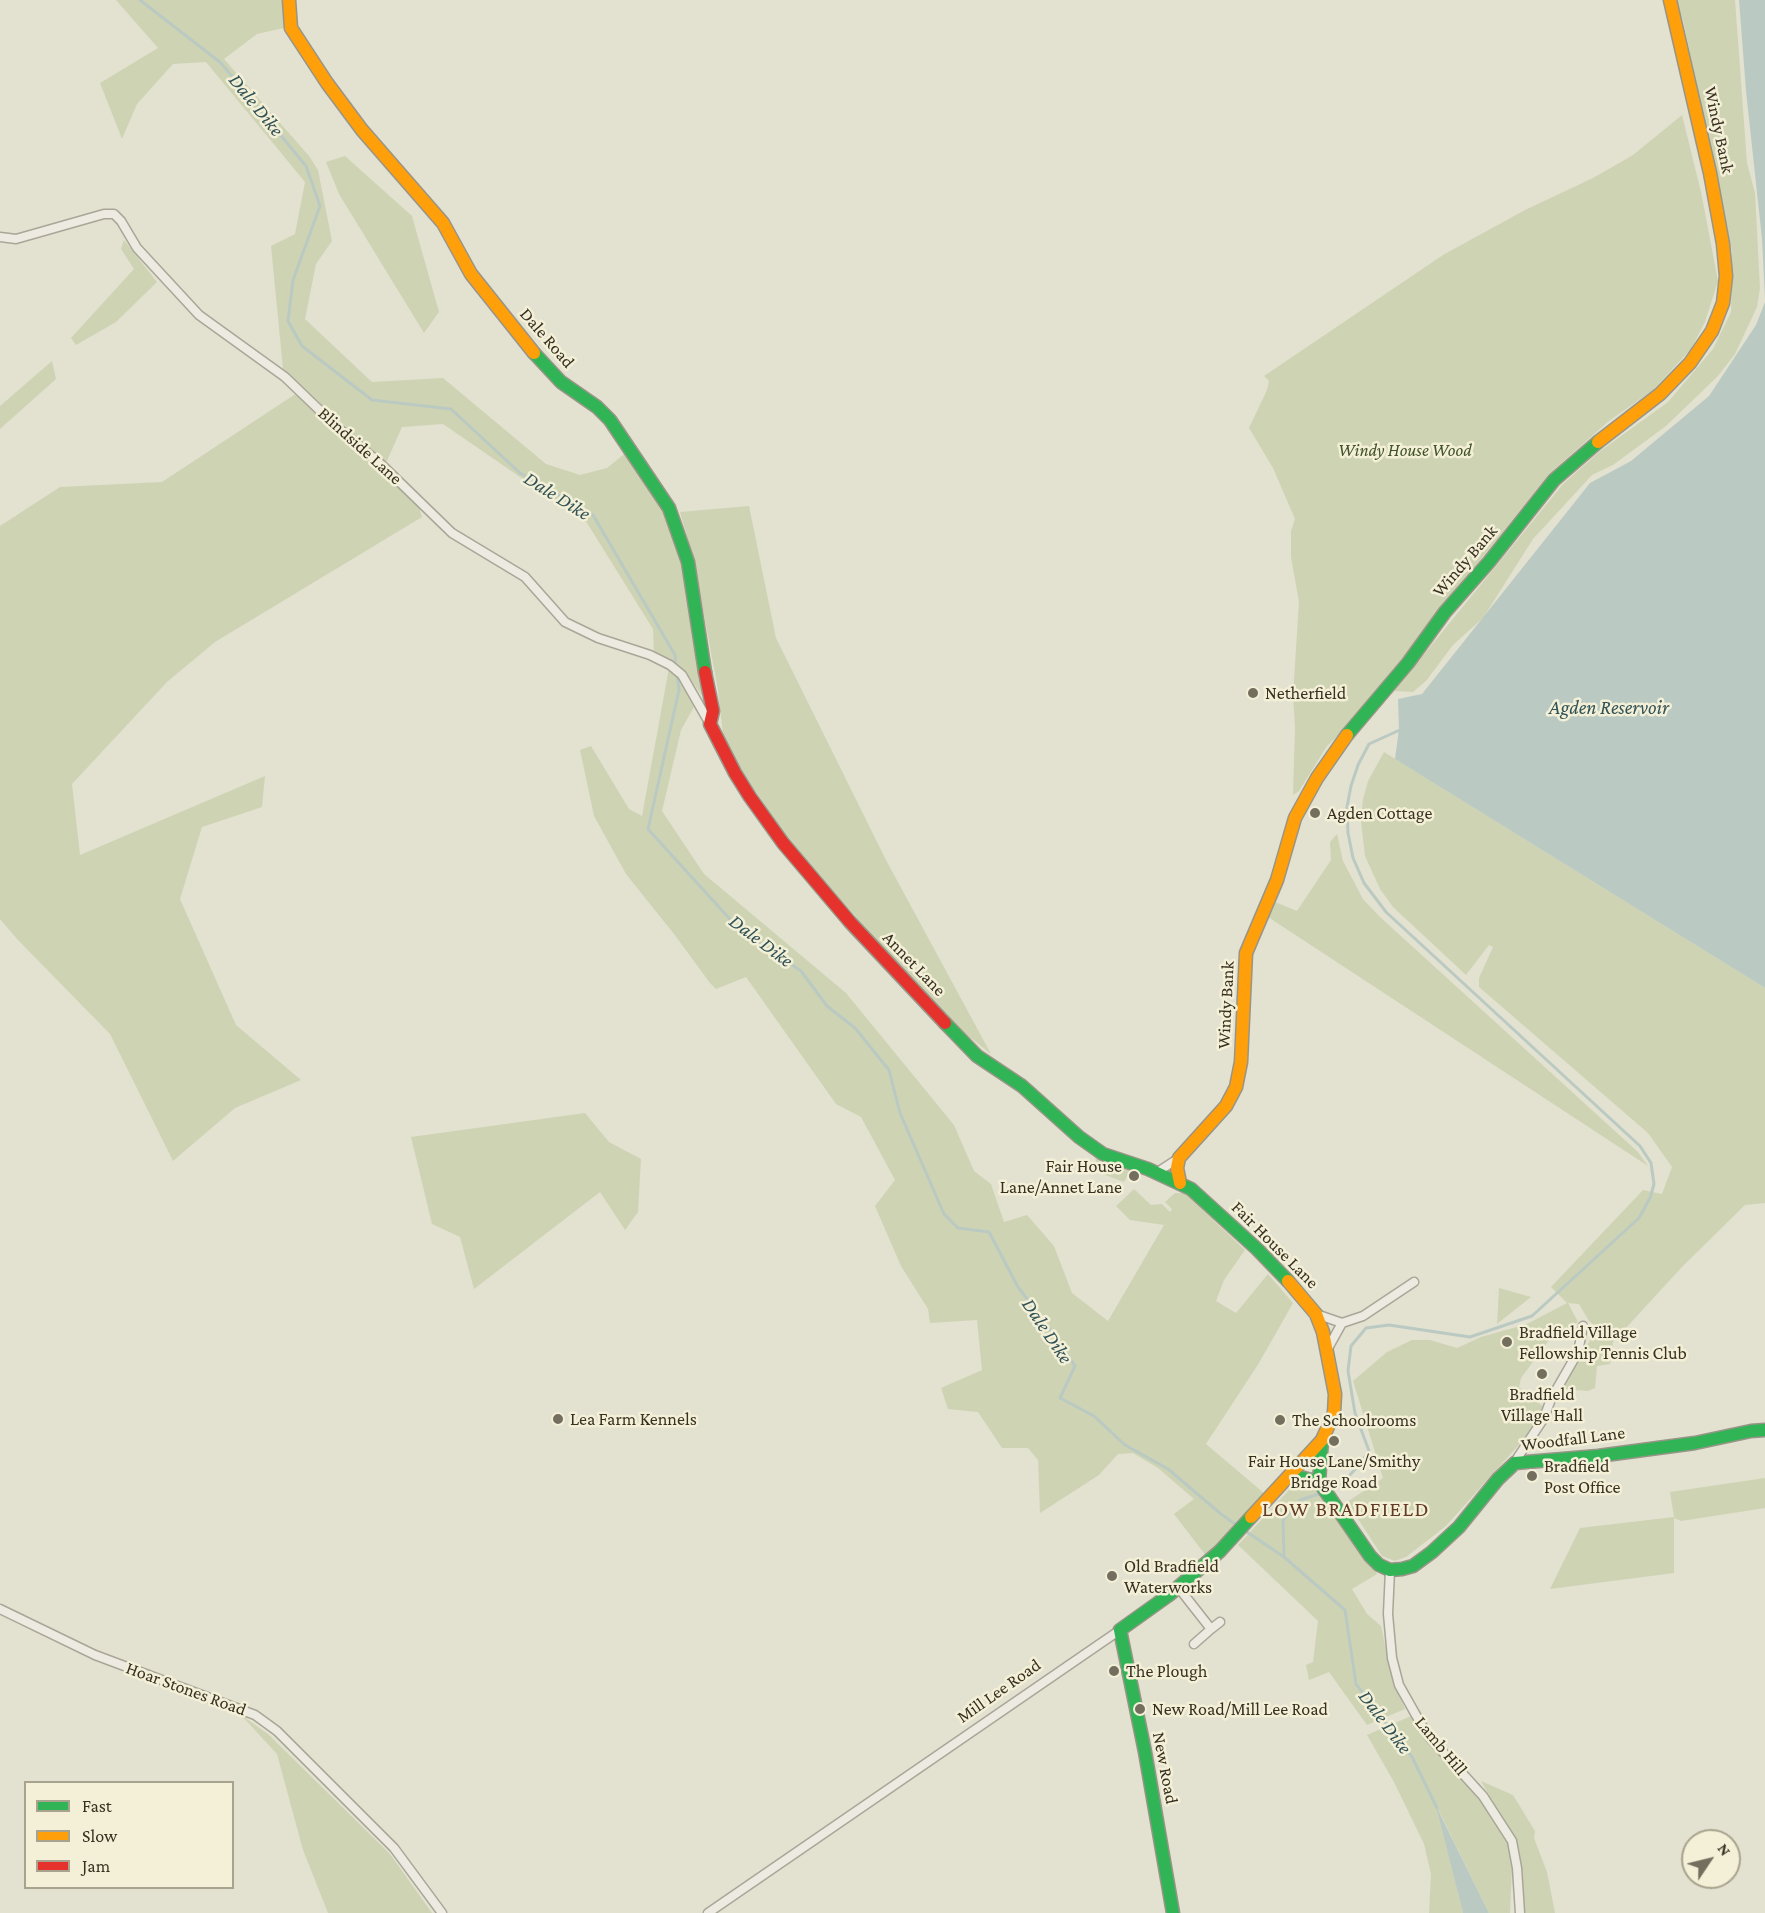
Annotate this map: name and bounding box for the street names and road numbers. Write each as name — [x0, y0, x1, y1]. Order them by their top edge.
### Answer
street label: Windy Bank — [1699, 85, 1739, 175]
street label: Dale Road — [515, 303, 579, 373]
street label: Blindside Lane — [313, 403, 407, 489]
street label: Windy Bank — [1428, 521, 1502, 601]
street label: Annet Lane — [878, 927, 950, 1001]
street label: Windy Bank — [1213, 960, 1239, 1050]
street label: Fair House Lane — [1227, 1197, 1323, 1293]
street label: Woodfall Lane — [1520, 1422, 1626, 1456]
street label: Mill Lee Road — [953, 1654, 1045, 1728]
street label: Hoar Stones Road — [123, 1657, 249, 1721]
street label: Lamb Hill — [1410, 1712, 1472, 1780]
street label: New Road — [1147, 1730, 1183, 1806]

